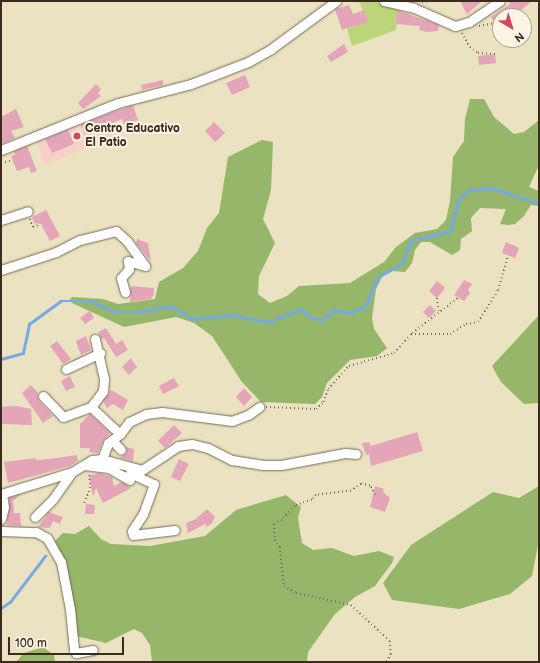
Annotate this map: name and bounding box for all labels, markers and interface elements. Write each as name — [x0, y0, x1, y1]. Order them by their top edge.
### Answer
north arrow — [492, 8, 532, 48]
text: N — [512, 29, 526, 45]
place label: Centro Educativo El Patio — [85, 122, 180, 150]
marker: Centro Educativo El Patio — [72, 131, 82, 141]
scale bar — [10, 629, 126, 655]
text: 100 m — [15, 636, 47, 651]

